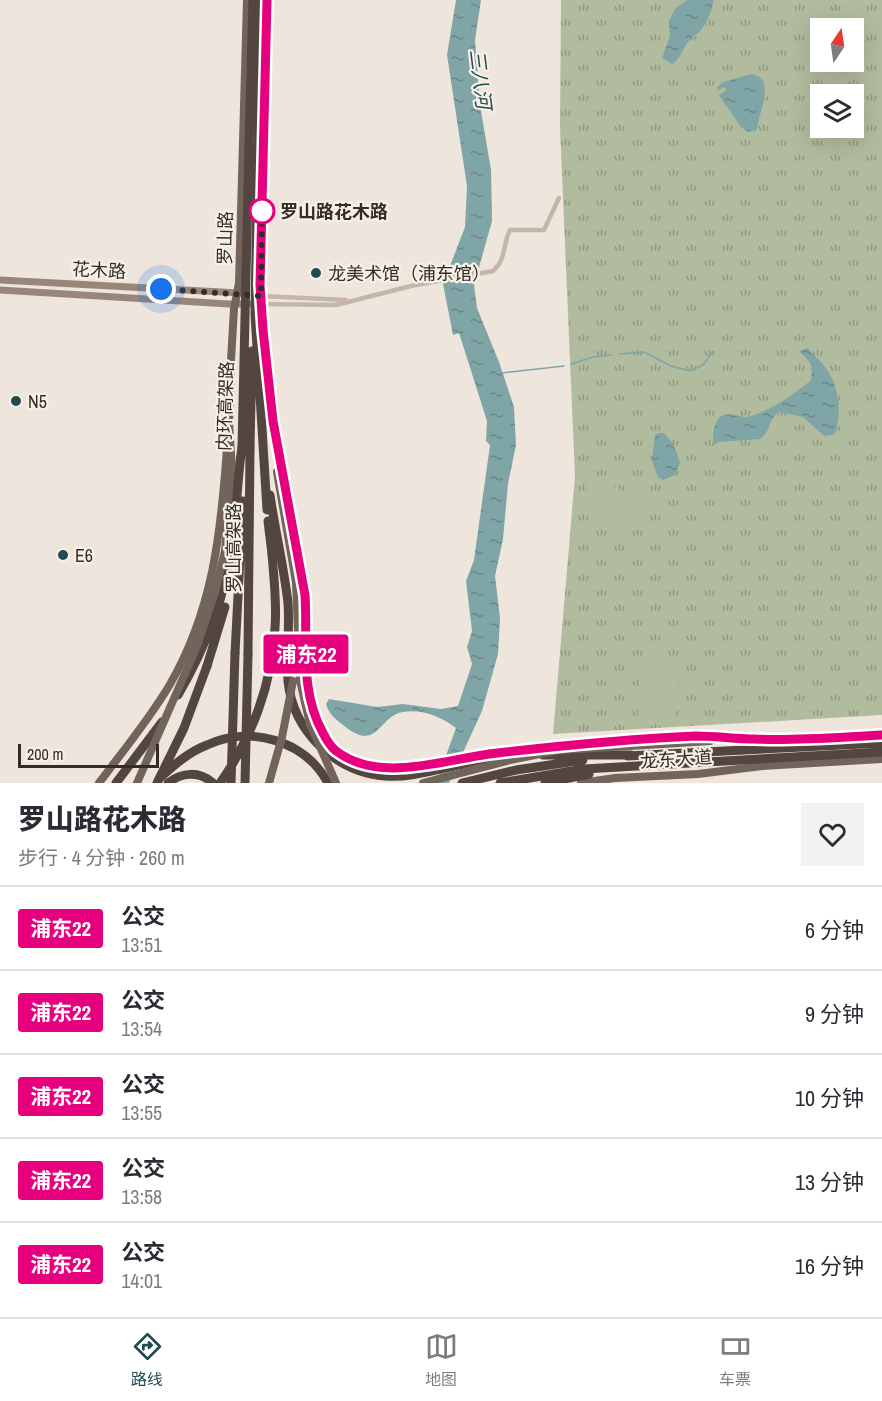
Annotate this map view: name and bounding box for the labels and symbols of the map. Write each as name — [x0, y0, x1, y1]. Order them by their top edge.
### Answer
north arrow — [810, 18, 864, 72]
water label: 三八河 — [464, 48, 499, 114]
marker: 罗山路花木路 — [249, 198, 275, 224]
place label: 罗山路花木路 — [280, 199, 388, 224]
street label: 罗山路 — [212, 211, 238, 265]
street label: 花木路 — [71, 256, 127, 284]
place label: 龙美术馆（浦东馆） — [328, 261, 490, 286]
marker: 龙美术馆（浦东馆） — [309, 266, 323, 280]
your location — [146, 274, 176, 304]
street label: 内环高架路 — [211, 361, 239, 451]
place label: N5 — [28, 389, 47, 414]
marker: N5 — [9, 394, 23, 408]
street label: 罗山高架路 — [221, 503, 246, 593]
place label: E6 — [75, 543, 93, 568]
marker: E6 — [56, 548, 70, 562]
line badge: 浦东22 — [264, 634, 348, 674]
scale bar — [18, 741, 159, 768]
street label: 龙东大道 — [639, 744, 713, 774]

